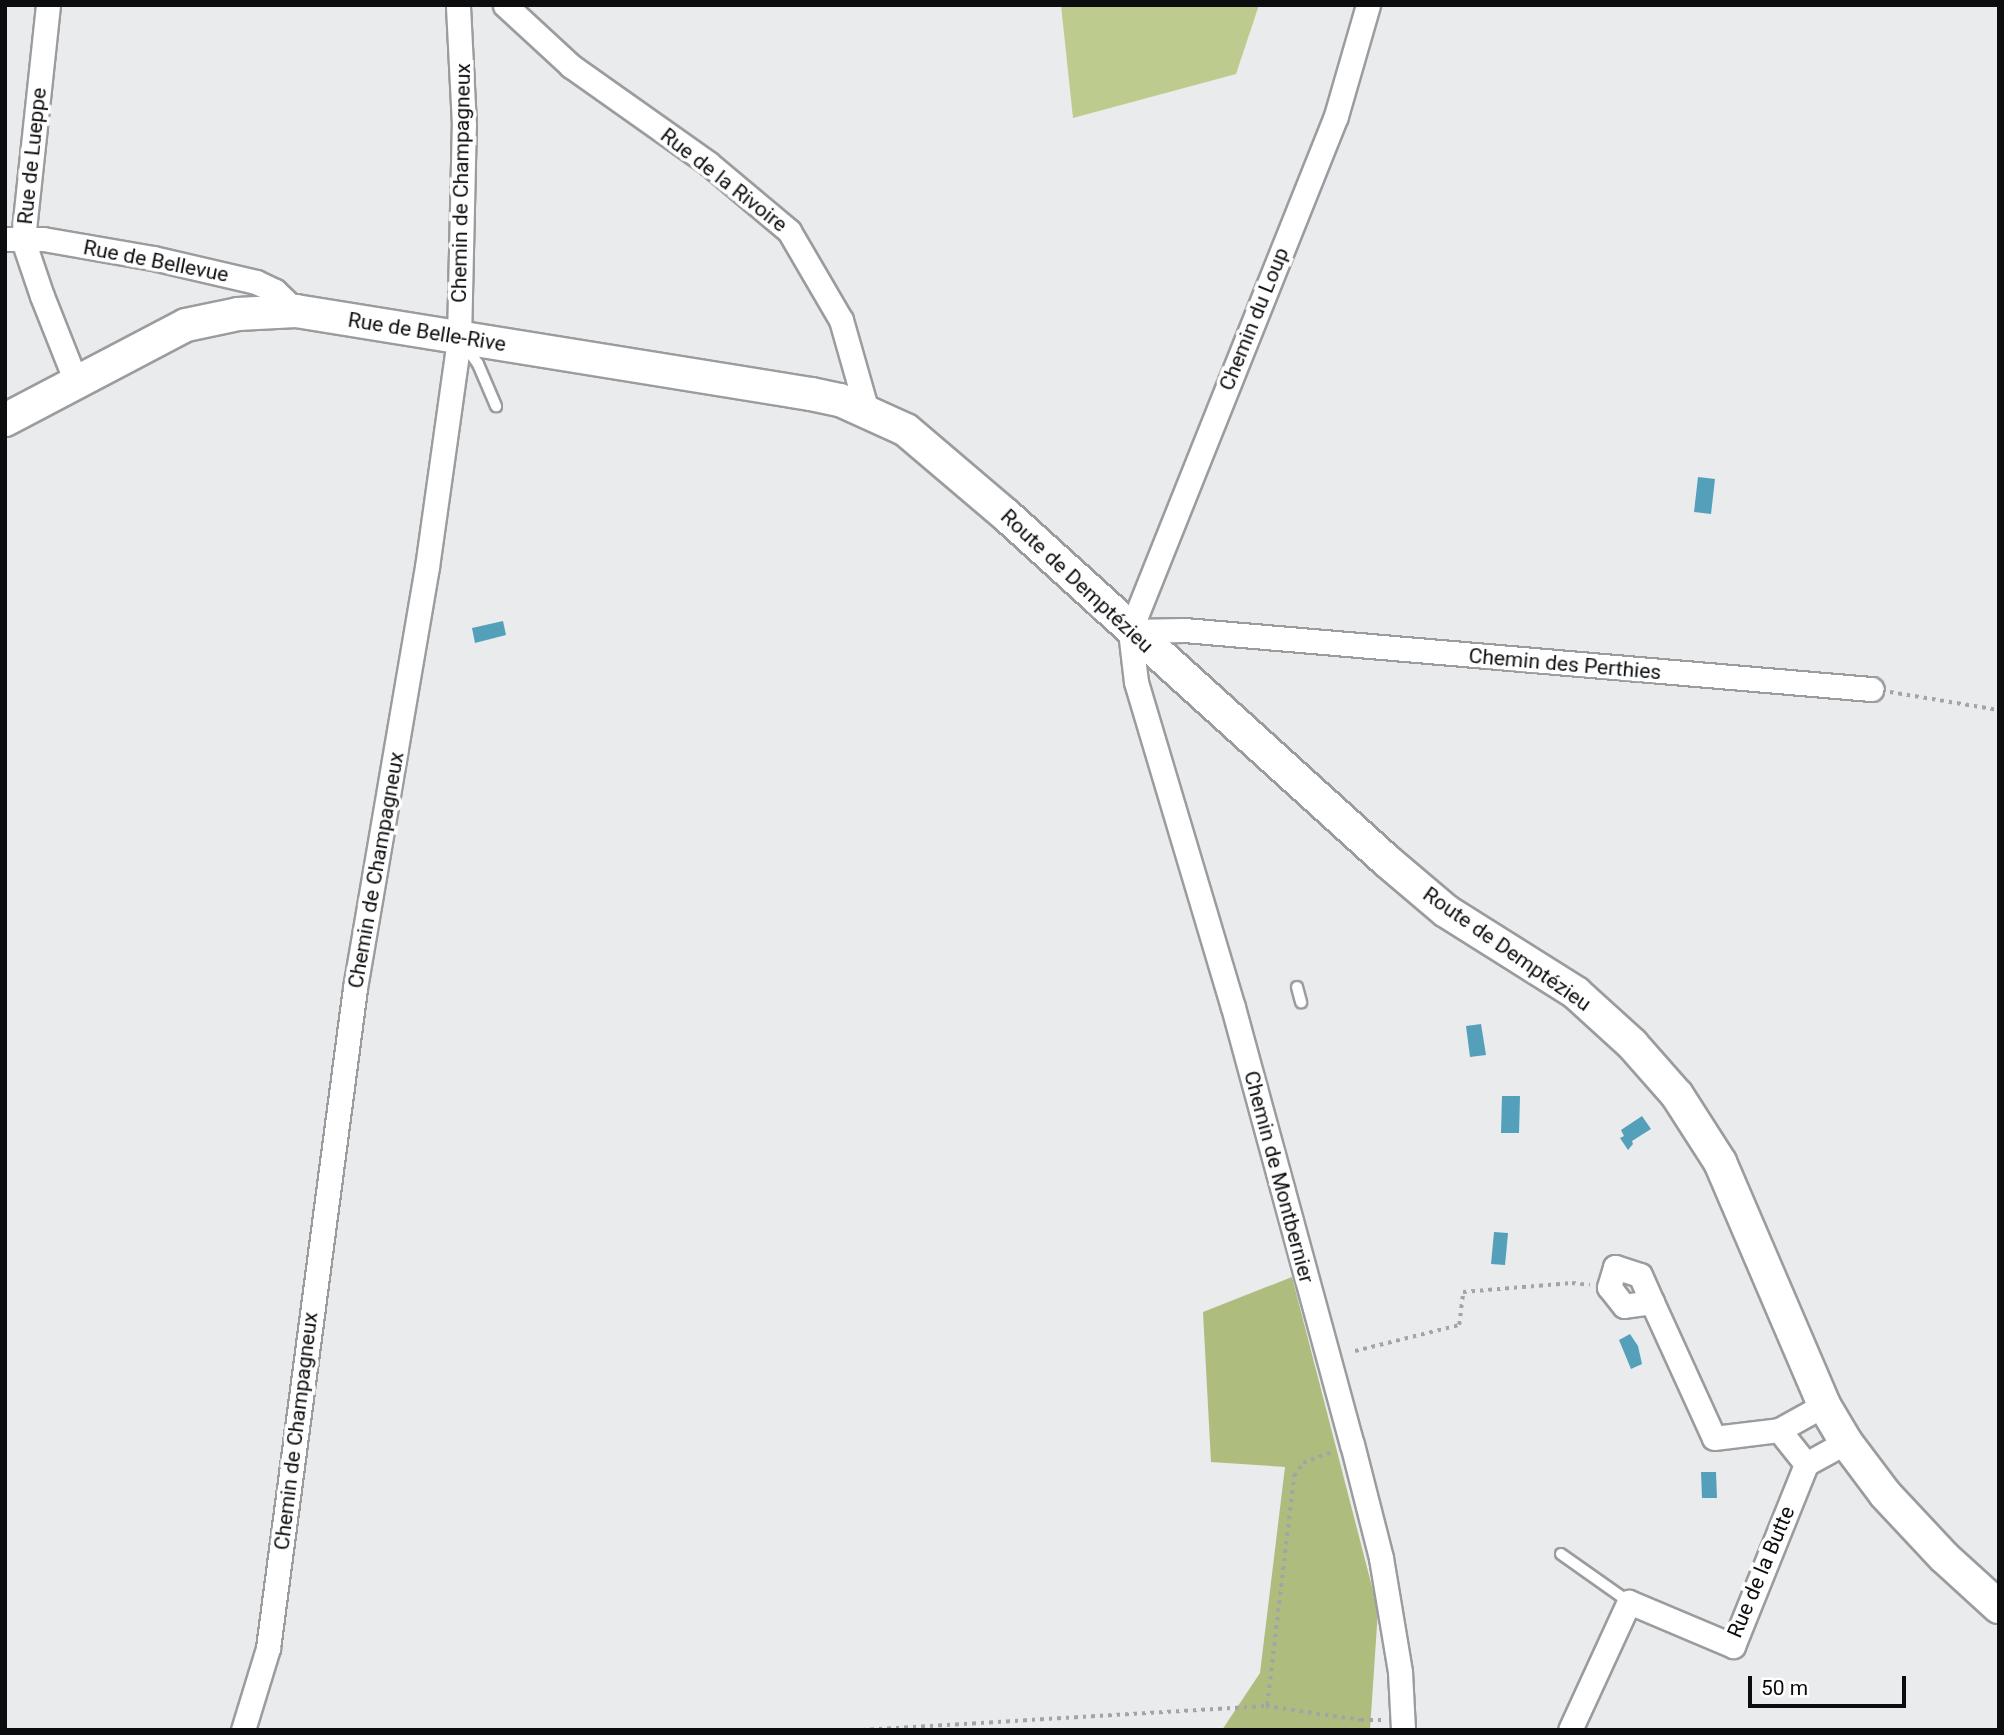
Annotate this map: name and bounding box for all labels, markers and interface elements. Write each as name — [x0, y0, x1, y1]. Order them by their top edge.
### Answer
street label: Chemin de Champagneux — [446, 63, 476, 303]
street label: Rue de Lueppe — [12, 86, 52, 226]
street label: Rue de la Rivoire — [656, 123, 792, 237]
street label: Rue de Bellevue — [81, 235, 231, 287]
street label: Chemin du Loup — [1214, 244, 1294, 394]
street label: Rue de Belle-Rive — [346, 307, 508, 357]
street label: Route de Demptézieu — [996, 504, 1158, 658]
street label: Chemin des Perthies — [1468, 643, 1662, 685]
street label: Chemin de Champagneux — [343, 750, 409, 990]
street label: Route de Demptézieu — [1418, 882, 1596, 1016]
street label: Chemin de Montbernier — [1239, 1068, 1319, 1286]
street label: Chemin de Champagneux — [269, 1311, 323, 1551]
street label: Rue de la Butte — [1722, 1502, 1800, 1642]
scale bar — [1752, 1662, 1910, 1706]
text: 50 m — [1761, 1676, 1808, 1700]

